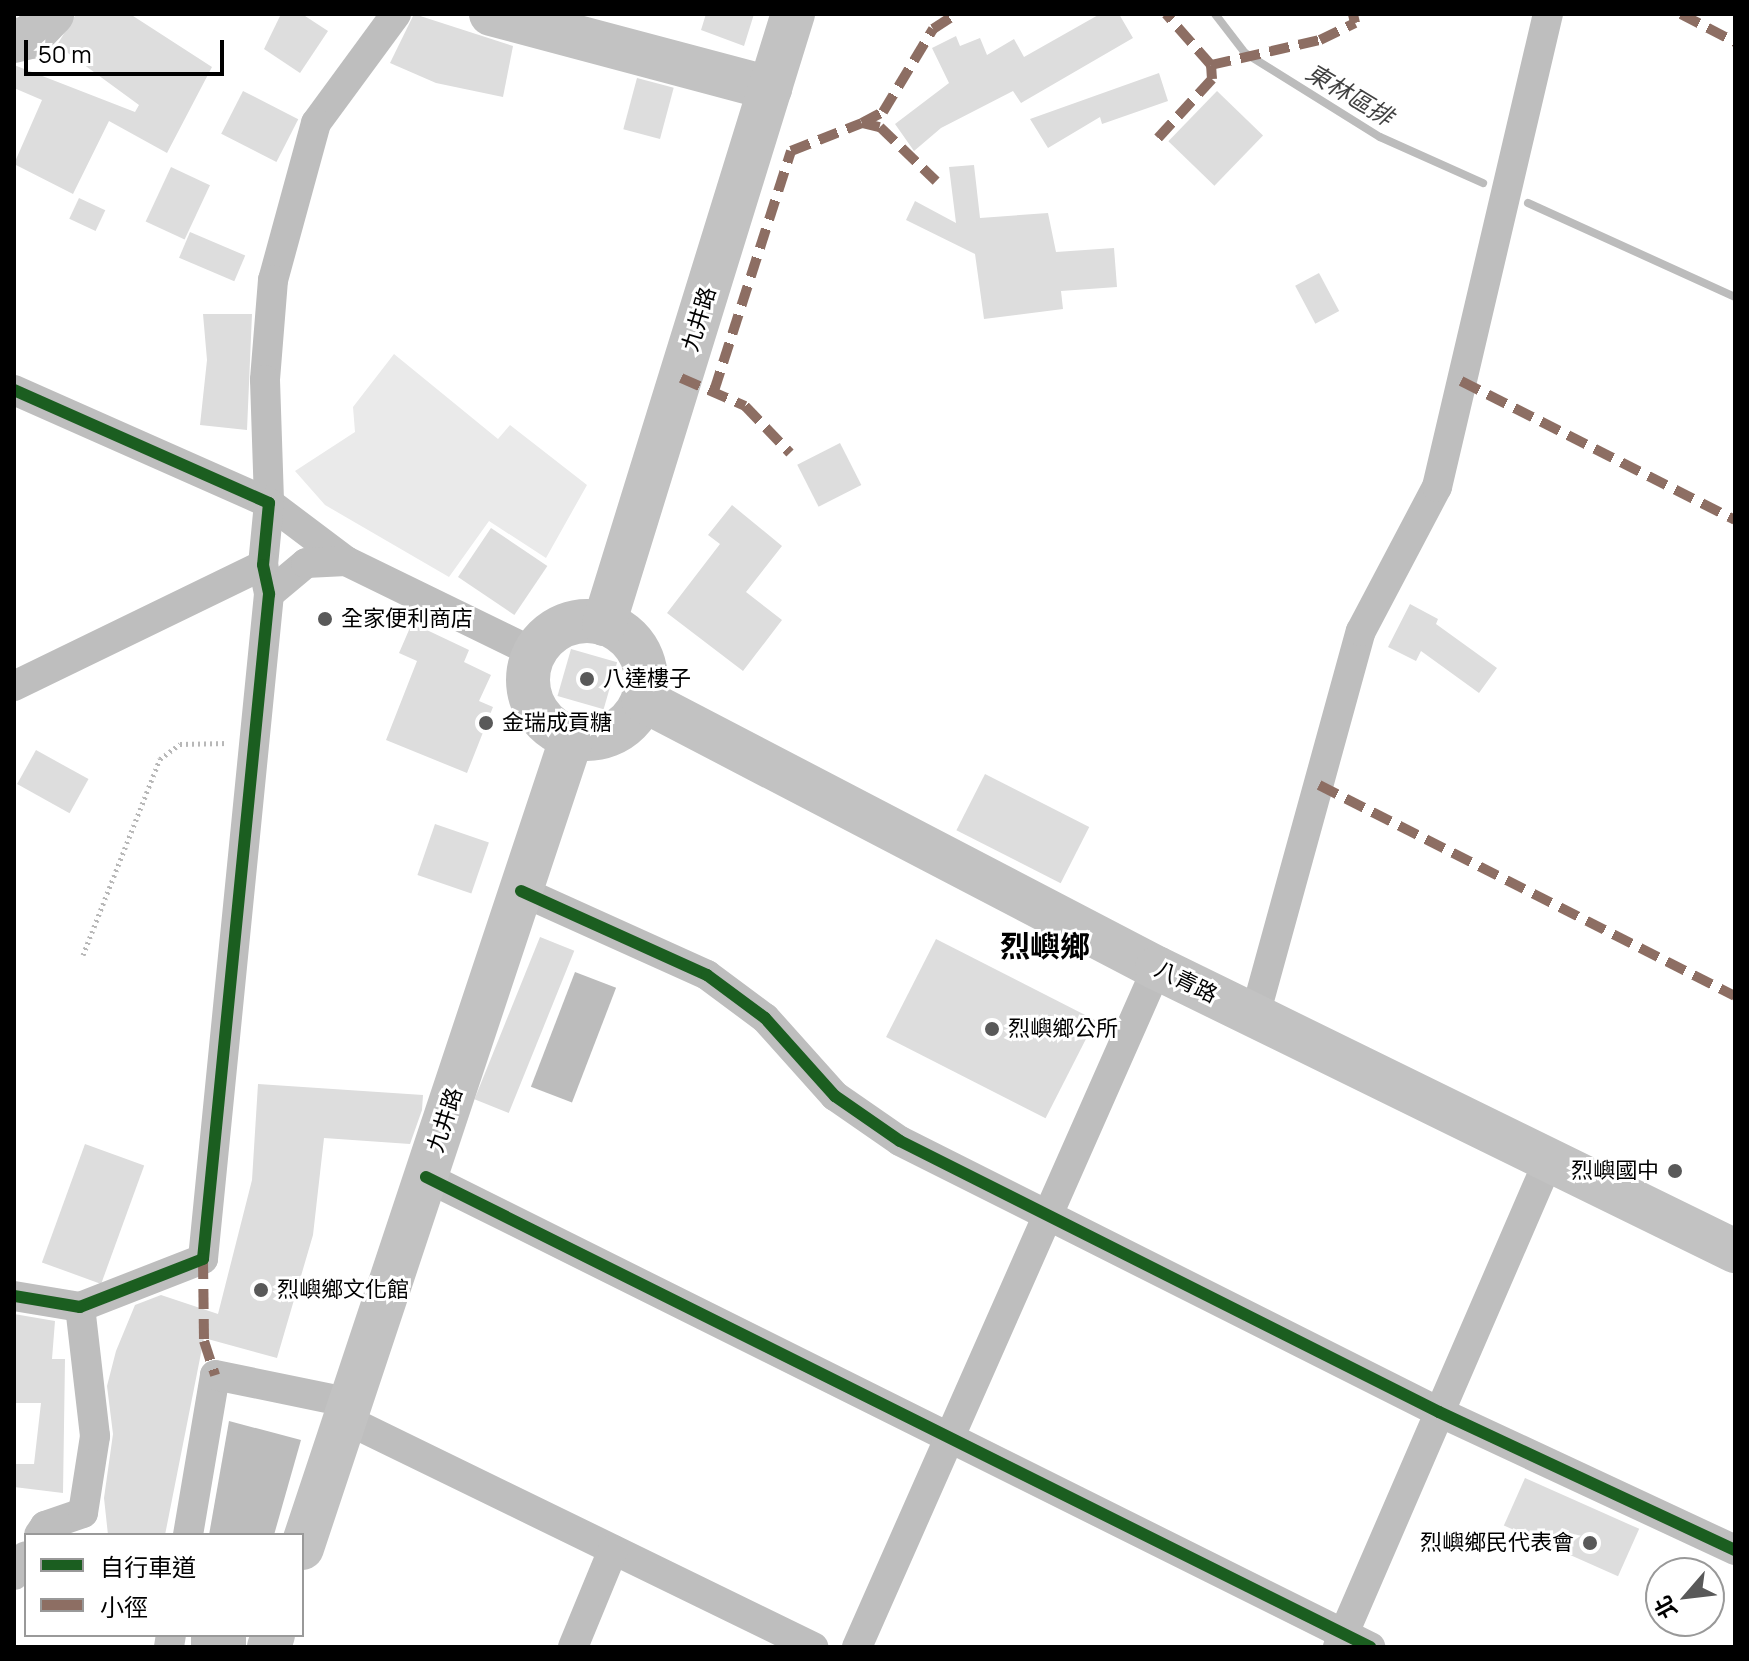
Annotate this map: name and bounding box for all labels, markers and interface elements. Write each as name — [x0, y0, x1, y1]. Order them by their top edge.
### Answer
scale bar — [28, 24, 228, 74]
text: 50 m — [38, 37, 92, 70]
water label: 東林區排 — [1301, 57, 1399, 131]
street label: 九井路 — [677, 284, 721, 354]
place label: 全家便利商店 — [341, 606, 473, 632]
marker: 全家便利商店 — [316, 610, 334, 628]
place label: 八達樓子 — [603, 666, 691, 692]
marker: 八達樓子 — [578, 670, 596, 688]
place label: 金瑞成貢糖 — [502, 710, 612, 736]
marker: 金瑞成貢糖 — [477, 714, 495, 732]
district label: 烈嶼鄉 — [1000, 928, 1090, 964]
street label: 八青路 — [1151, 956, 1221, 1008]
place label: 烈嶼鄉公所 — [1008, 1016, 1118, 1042]
marker: 烈嶼鄉公所 — [983, 1020, 1001, 1038]
street label: 九井路 — [422, 1085, 468, 1155]
place label: 烈嶼國中 — [1571, 1158, 1659, 1184]
marker: 烈嶼國中 — [1666, 1162, 1684, 1180]
place label: 烈嶼鄉文化館 — [277, 1277, 409, 1303]
marker: 烈嶼鄉文化館 — [252, 1281, 270, 1299]
place label: 烈嶼鄉民代表會 — [1420, 1530, 1574, 1556]
legend — [24, 1533, 304, 1637]
marker: 烈嶼鄉民代表會 — [1581, 1534, 1599, 1552]
text: 自行車道 — [100, 1550, 196, 1583]
north arrow — [1645, 1557, 1725, 1637]
text: 小徑 — [100, 1590, 148, 1623]
text: 北 — [1647, 1591, 1684, 1624]

